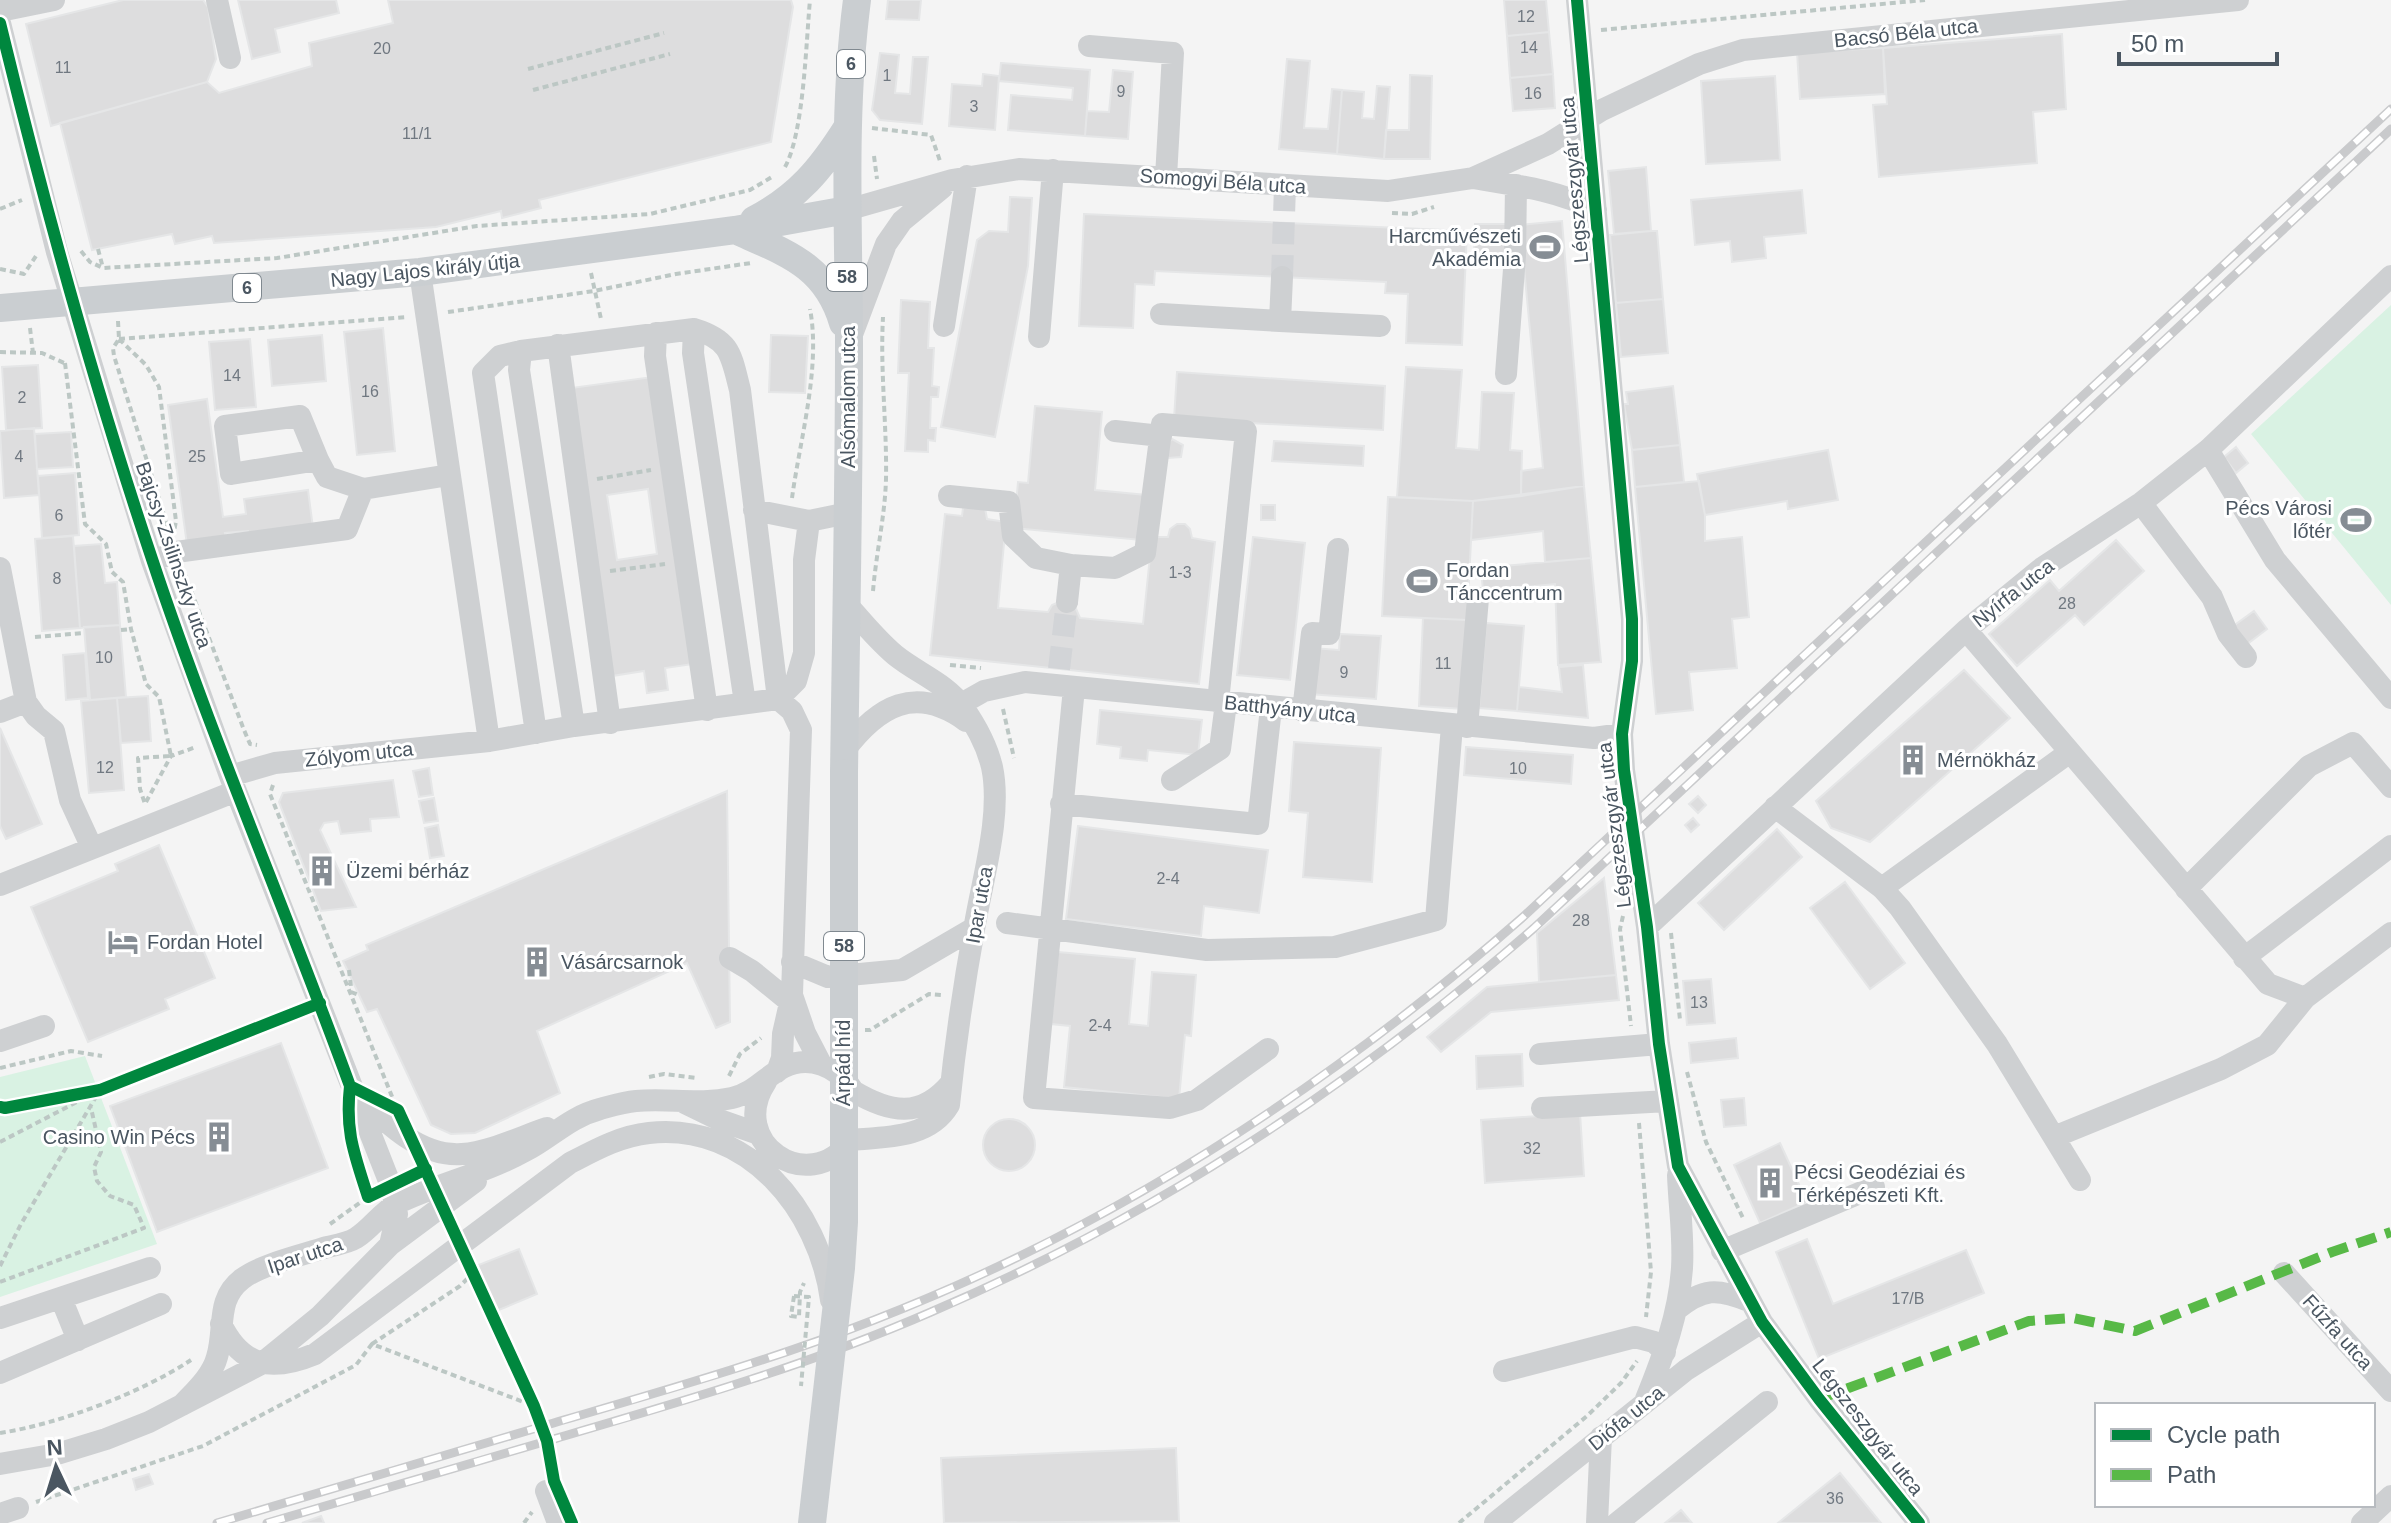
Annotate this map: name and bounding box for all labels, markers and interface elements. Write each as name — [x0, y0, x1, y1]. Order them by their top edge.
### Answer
house number: 12 — [1517, 8, 1535, 25]
street label: Bacsó Béla utca — [1833, 14, 1980, 51]
scale bar — [2119, 16, 2277, 66]
text: 50 m — [2131, 30, 2184, 57]
house number: 14 — [1520, 39, 1538, 56]
house number: 20 — [373, 40, 391, 57]
road number: 6 — [837, 50, 865, 78]
house number: 11 — [55, 59, 71, 76]
house number: 1 — [883, 67, 892, 84]
house number: 9 — [1117, 83, 1126, 100]
house number: 16 — [1524, 85, 1542, 102]
street label: Légszeszgyár utca — [1556, 95, 1592, 264]
house number: 3 — [970, 98, 979, 115]
house number: 11/1 — [402, 125, 432, 142]
street label: Somogyi Béla utca — [1139, 164, 1308, 198]
place label: Harcművészeti Akadémia — [1389, 225, 1522, 270]
sports icon: Harcművészeti Akadémia — [1528, 230, 1562, 264]
street label: Nagy Lajos király útja — [329, 249, 522, 291]
road number: 58 — [827, 263, 867, 291]
road number: 6 — [233, 274, 261, 302]
street label: Alsómalom utca — [837, 325, 859, 468]
house number: 14 — [223, 367, 241, 384]
house number: 16 — [361, 383, 379, 400]
house number: 2 — [18, 389, 27, 406]
house number: 4 — [15, 448, 24, 465]
house number: 25 — [188, 448, 206, 465]
street label: Bajcsy-Zsilinszky utca — [132, 459, 217, 652]
place label: Pécs Városi lőtér — [2225, 497, 2332, 542]
sports icon: Pécs Városi lőtér — [2339, 503, 2373, 537]
house number: 6 — [55, 507, 64, 524]
street label: Nyírfa utca — [1968, 554, 2059, 631]
place label: Fordan Tánccentrum — [1446, 559, 1563, 604]
house number: 1-3 — [1168, 564, 1192, 581]
sports icon: Fordan Tánccentrum — [1405, 564, 1439, 598]
house number: 8 — [53, 570, 62, 587]
house number: 28 — [2058, 595, 2076, 612]
house number: 10 — [95, 649, 113, 666]
house number: 11 — [1435, 655, 1451, 672]
house number: 9 — [1340, 664, 1349, 681]
street label: Batthyány utca — [1223, 691, 1358, 727]
street label: Zólyom utca — [304, 737, 415, 771]
street label: Légszeszgyár utca — [1593, 740, 1635, 909]
building icon: Mérnökház — [1896, 743, 1930, 777]
place label: Mérnökház — [1937, 749, 2036, 771]
house number: 12 — [96, 759, 114, 776]
house number: 10 — [1509, 760, 1527, 777]
building icon: Üzemi bérház — [305, 854, 339, 888]
place label: Üzemi bérház — [346, 860, 469, 882]
street label: Ipar utca — [961, 864, 997, 945]
house number: 2-4 — [1156, 870, 1180, 887]
house number: 28 — [1572, 912, 1590, 929]
hotel icon: Fordan Hotel — [106, 925, 140, 959]
place label: Fordan Hotel — [147, 931, 263, 953]
road number: 58 — [824, 932, 864, 960]
building icon: Vásárcsarnok — [520, 945, 554, 979]
place label: Vásárcsarnok — [561, 951, 684, 973]
house number: 13 — [1690, 994, 1708, 1011]
house number: 2-4 — [1088, 1017, 1112, 1034]
street label: Árpád híd — [832, 1020, 854, 1106]
building icon: Casino Win Pécs — [202, 1120, 236, 1154]
place label: Casino Win Pécs — [43, 1126, 195, 1148]
house number: 32 — [1523, 1140, 1541, 1157]
place label: Pécsi Geodéziai és Térképészeti Kft. — [1794, 1161, 1965, 1206]
building icon: Pécsi Geodéziai és Térképészeti Kft. — [1753, 1166, 1787, 1200]
street label: Ipar utca — [265, 1232, 346, 1277]
house number: 17/B — [1892, 1290, 1924, 1307]
street label: Fűzfa utca — [2299, 1290, 2378, 1375]
street label: Légszeszgyár utca — [1808, 1355, 1929, 1500]
street label: Diófa utca — [1584, 1381, 1669, 1455]
legend — [2095, 1403, 2375, 1507]
text: Cycle path — [2167, 1421, 2280, 1448]
north arrow — [16, 1427, 96, 1507]
text: N — [46, 1435, 63, 1461]
text: Path — [2167, 1461, 2216, 1488]
house number: 36 — [1826, 1490, 1844, 1507]

